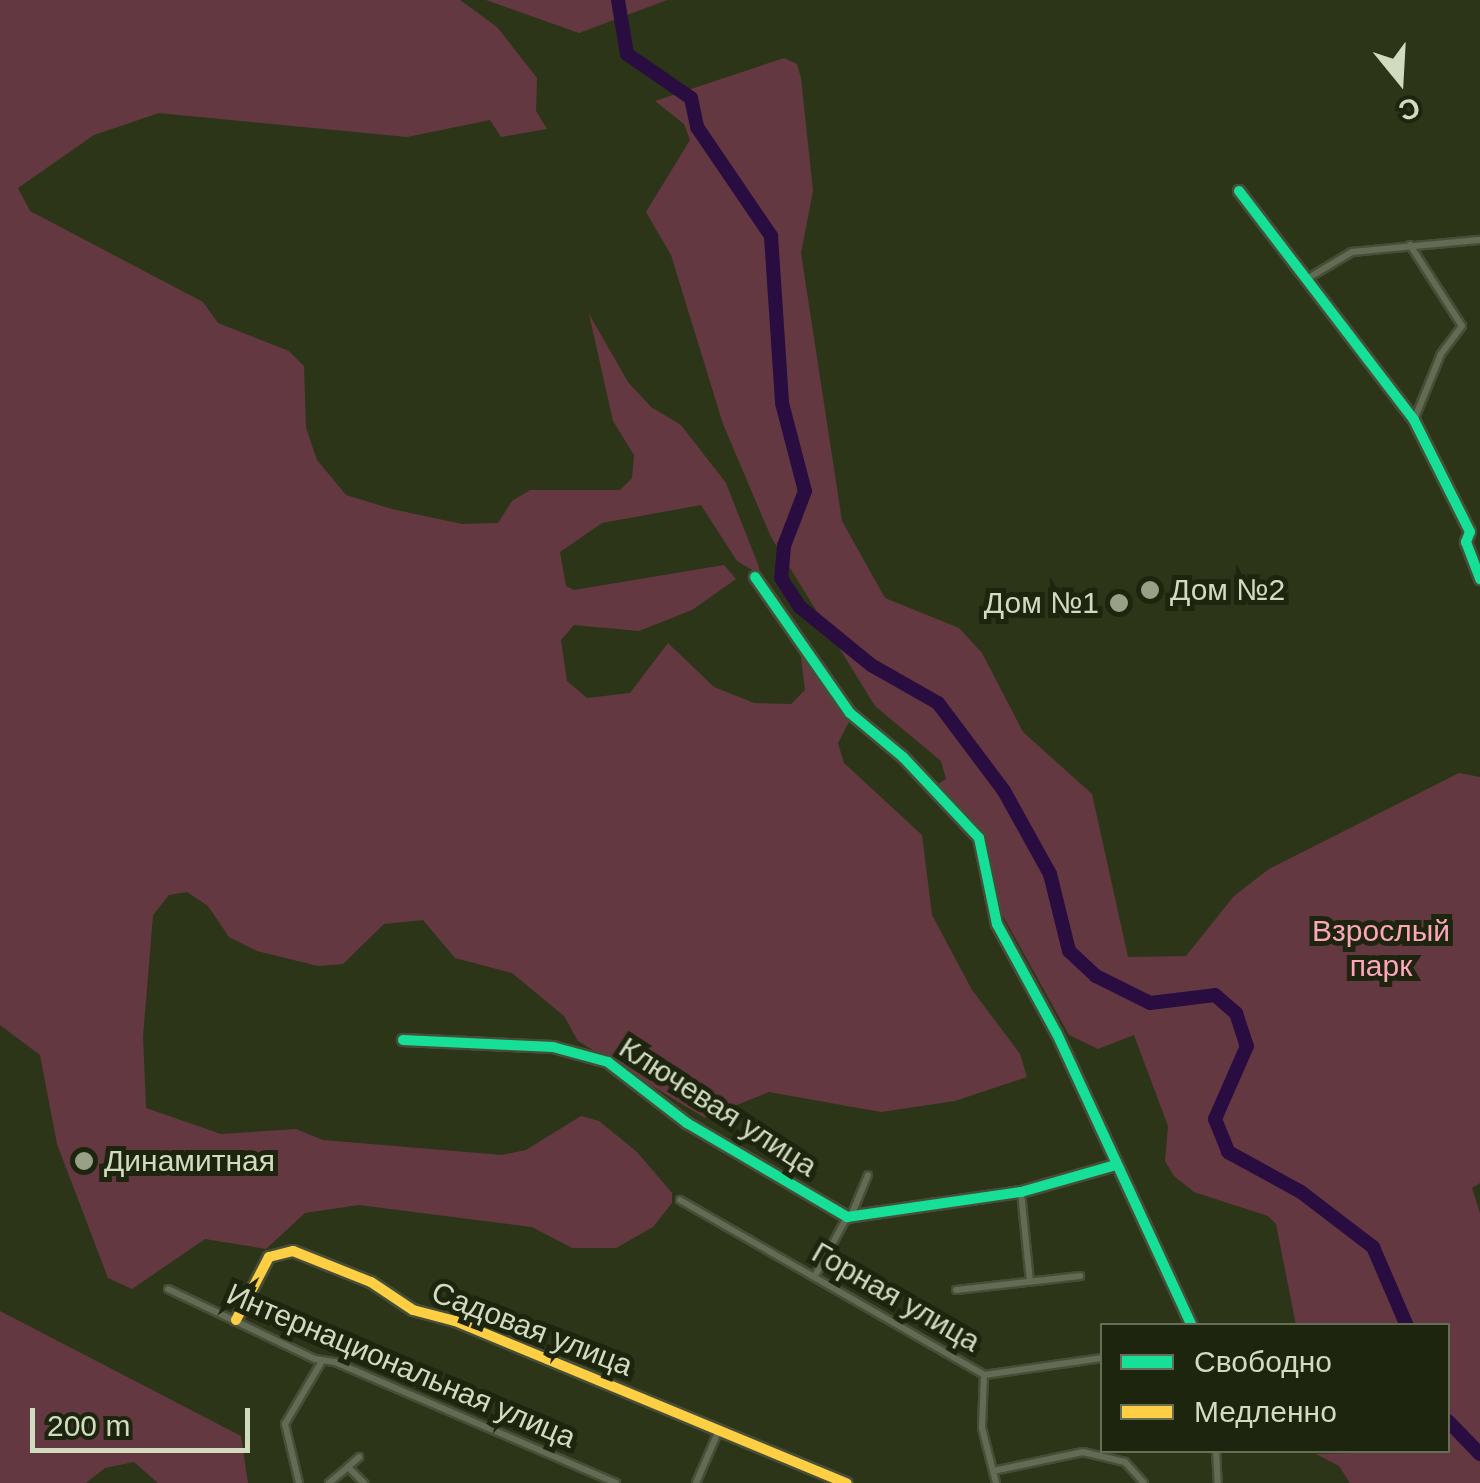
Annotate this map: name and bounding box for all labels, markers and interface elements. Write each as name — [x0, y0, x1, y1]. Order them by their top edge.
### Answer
north arrow — [1350, 30, 1450, 130]
text: С — [1395, 91, 1424, 127]
place label: Дом №2 — [1170, 572, 1285, 608]
marker: Дом №2 — [1139, 579, 1161, 601]
place label: Дом №1 — [984, 585, 1099, 621]
marker: Дом №1 — [1108, 592, 1130, 614]
park label: Взрослый парк — [1312, 913, 1450, 984]
street label: Ключевая улица — [612, 1030, 824, 1184]
place label: Динамитная — [104, 1143, 275, 1179]
marker: Динамитная — [73, 1150, 95, 1172]
street label: Горная улица — [806, 1234, 986, 1360]
street label: Садовая улица — [426, 1274, 638, 1384]
street label: Интернациональная улица — [221, 1276, 581, 1456]
legend — [1100, 1323, 1450, 1453]
text: Свободно — [1194, 1345, 1332, 1378]
scale bar — [35, 1388, 255, 1450]
text: Медленно — [1194, 1395, 1337, 1428]
text: 200 m — [47, 1409, 130, 1442]

